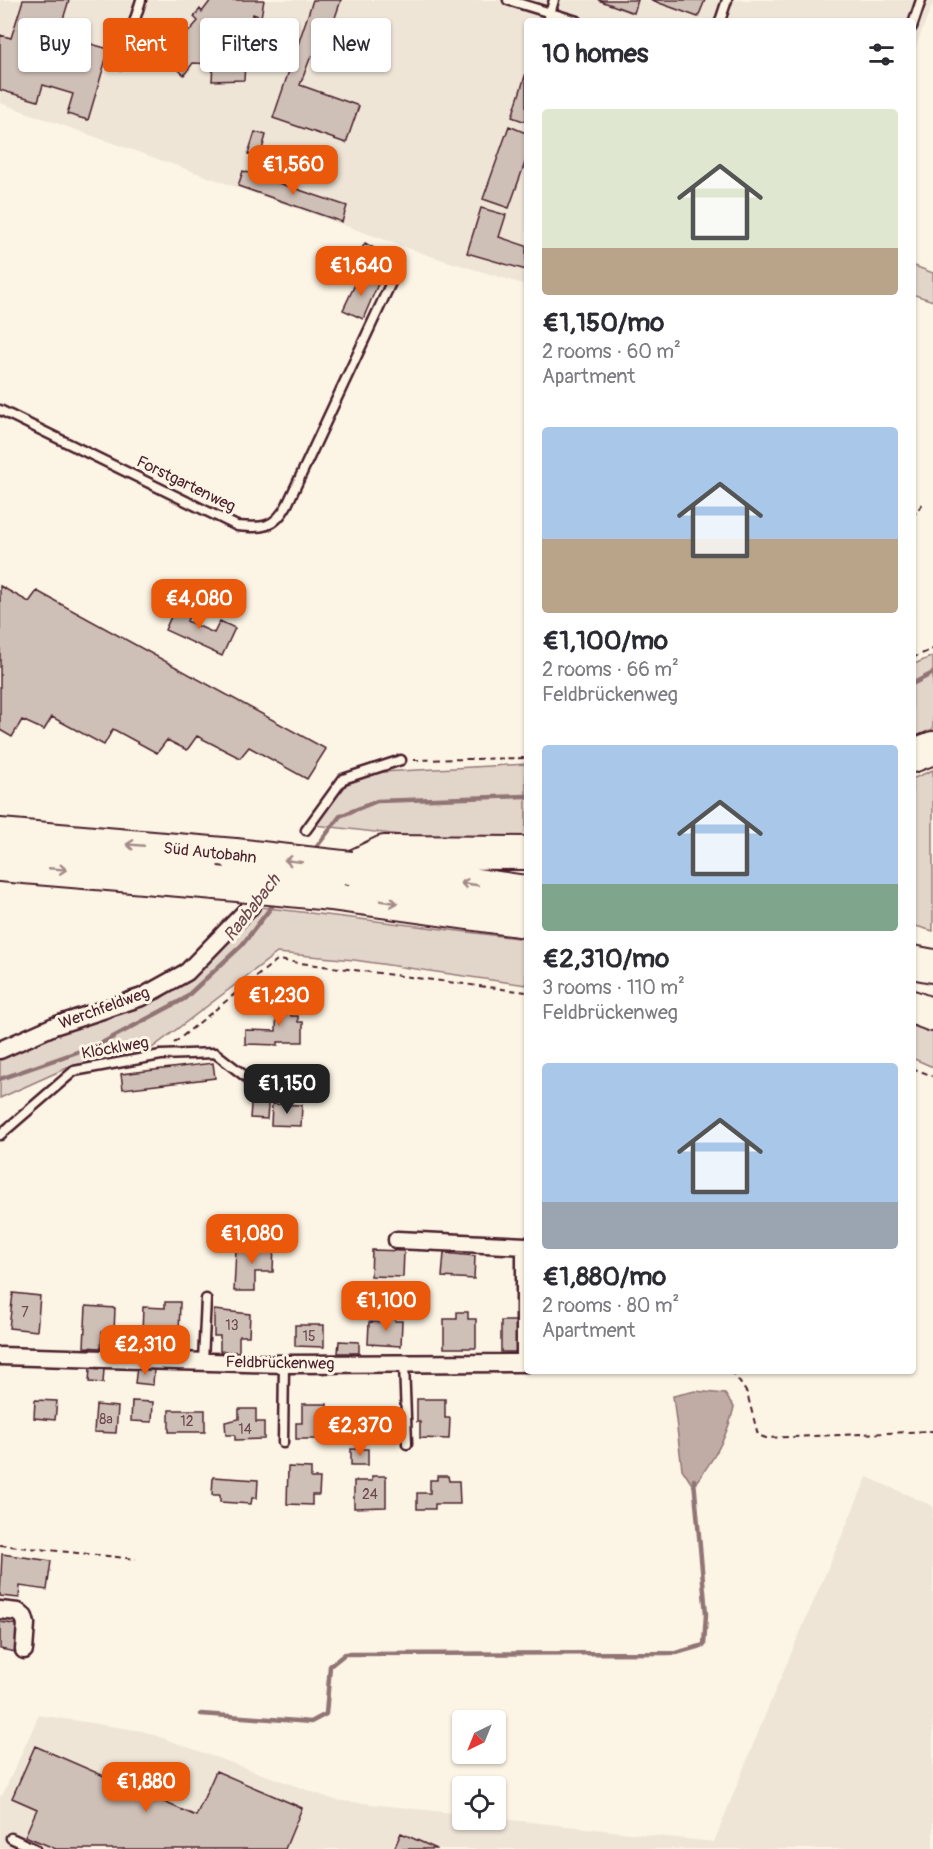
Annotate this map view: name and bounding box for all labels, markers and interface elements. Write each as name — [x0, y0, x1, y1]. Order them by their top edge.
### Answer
chip: Buy — [18, 18, 91, 72]
chip: Rent — [103, 18, 188, 72]
chip: Filters — [200, 18, 299, 72]
chip: New — [311, 18, 391, 72]
text: 10 homes — [542, 38, 648, 70]
icon: filters — [865, 38, 898, 71]
pin: €1,560 — [244, 145, 342, 196]
icon: home — [666, 148, 774, 256]
text: €1,560 — [262, 152, 324, 177]
pin: €1,640 — [312, 246, 410, 297]
text: €1,640 — [330, 253, 393, 278]
text: €1,150/mo — [542, 307, 664, 339]
text: 2 rooms · 60 m² — [542, 339, 681, 364]
text: Apartment — [542, 364, 635, 389]
street label: Forstgartenweg — [133, 451, 239, 517]
icon: home — [666, 466, 774, 574]
pin: €4,080 — [150, 579, 248, 630]
text: €4,080 — [165, 586, 233, 611]
text: €1,100/mo — [542, 625, 668, 657]
text: 2 rooms · 66 m² — [542, 657, 679, 682]
text: Feldbrückenweg — [542, 682, 678, 707]
icon: home — [666, 784, 774, 892]
street label: Süd Autobahn — [162, 838, 258, 868]
one-way arrow — [125, 840, 145, 851]
one-way arrow — [284, 855, 303, 866]
one-way arrow — [48, 864, 68, 875]
water label: Raababach — [219, 869, 286, 946]
one-way arrow — [459, 879, 479, 890]
one-way arrow — [379, 897, 399, 908]
text: €2,310/mo — [542, 943, 669, 975]
text: 3 rooms · 110 m² — [542, 975, 685, 1000]
pin: €1,230 — [230, 976, 328, 1027]
street label: Werchfeldweg — [56, 982, 152, 1034]
text: €1,230 — [248, 983, 310, 1008]
text: Feldbrückenweg — [542, 1000, 678, 1025]
street label: Klöcklweg — [80, 1032, 150, 1064]
pin: €1,150 — [238, 1064, 336, 1115]
text: €1,150 — [258, 1071, 316, 1096]
icon: home — [666, 1102, 774, 1210]
pin: €1,080 — [203, 1214, 301, 1265]
text: €1,080 — [220, 1221, 284, 1246]
text: €1,880/mo — [542, 1261, 666, 1293]
pin: €1,100 — [337, 1281, 435, 1332]
text: €1,100 — [355, 1288, 417, 1313]
text: 2 rooms · 80 m² — [542, 1293, 679, 1318]
house number: 7 — [21, 1304, 29, 1321]
house number: 13 — [225, 1317, 239, 1334]
text: Apartment — [542, 1318, 635, 1343]
pin: €2,310 — [96, 1325, 194, 1376]
house number: 15 — [302, 1328, 316, 1345]
text: €2,310 — [114, 1332, 176, 1357]
street label: Feldbrückenweg — [225, 1352, 335, 1374]
pin: €2,370 — [311, 1406, 409, 1457]
house number: 8a — [99, 1411, 113, 1428]
house number: 12 — [180, 1413, 194, 1430]
text: €2,370 — [328, 1413, 392, 1438]
house number: 14 — [238, 1421, 252, 1438]
house number: 24 — [362, 1486, 378, 1503]
north arrow — [452, 1710, 506, 1764]
map controls — [452, 1710, 506, 1830]
pin: €1,880 — [97, 1762, 195, 1813]
text: €1,880 — [116, 1769, 176, 1794]
button: locate — [452, 1776, 506, 1830]

